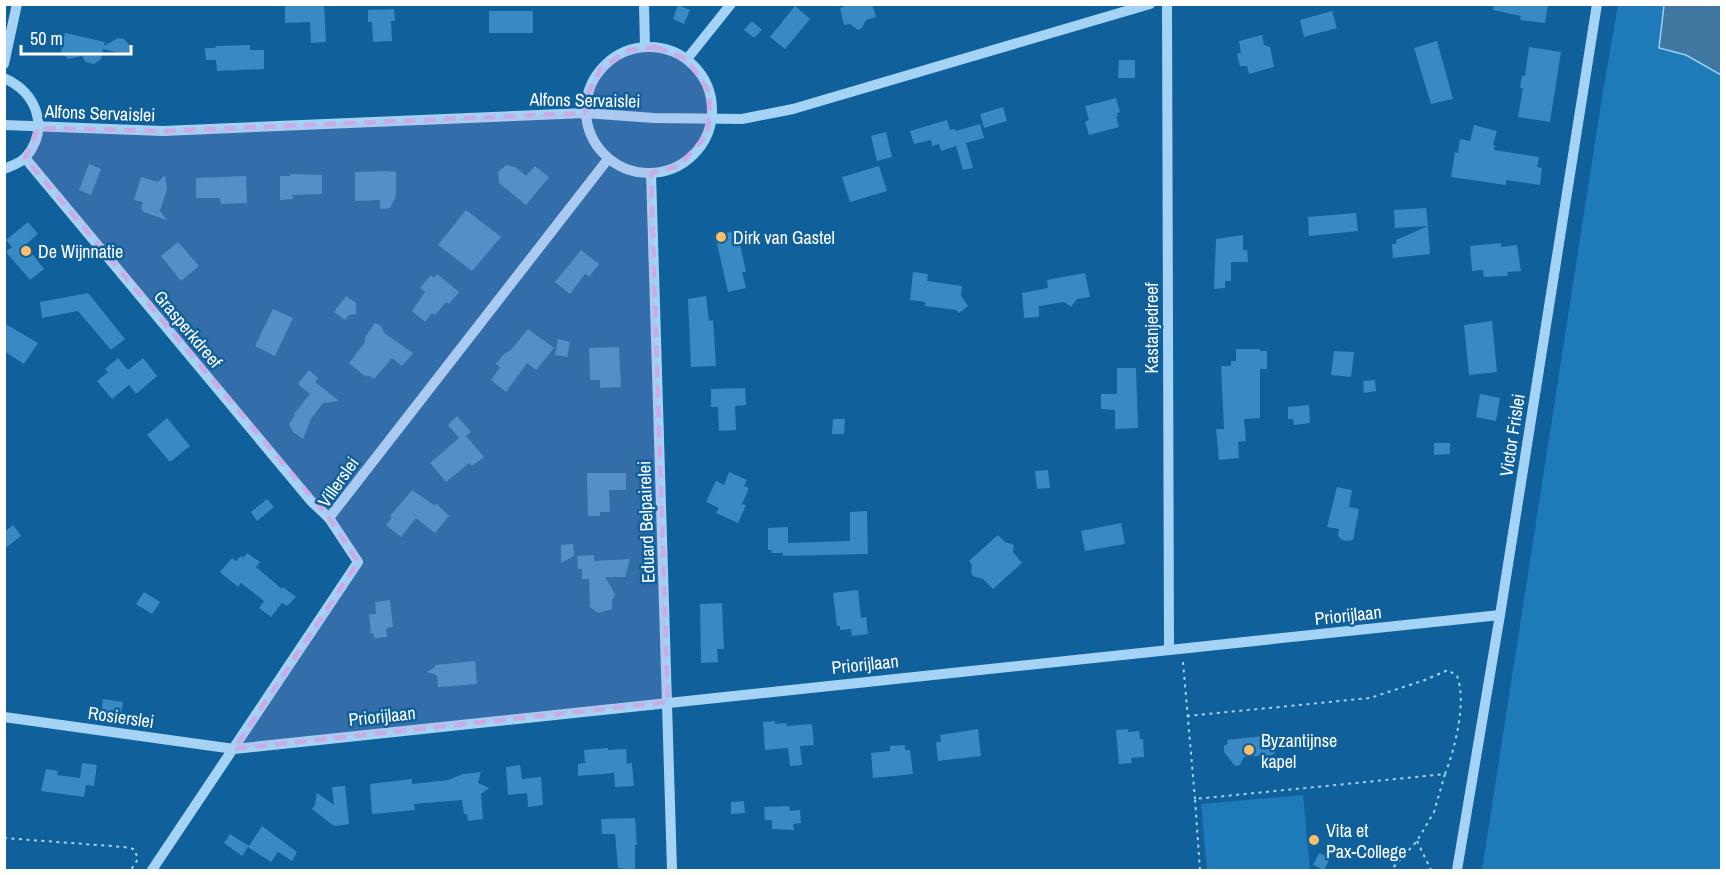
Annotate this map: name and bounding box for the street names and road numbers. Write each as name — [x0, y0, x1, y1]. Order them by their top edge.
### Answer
street label: Alfons Servaislei — [528, 87, 641, 113]
street label: Alfons Servaislei — [43, 99, 156, 127]
street label: Kastanjedreef — [1139, 282, 1164, 374]
street label: Grasperkdreef — [148, 285, 228, 374]
street label: Victor Frislei — [1493, 392, 1531, 478]
street label: Villerslei — [312, 452, 364, 512]
street label: Eduard Belpairelei — [631, 460, 661, 584]
street label: Priorijlaan — [1313, 599, 1383, 631]
street label: Priorijlaan — [830, 648, 900, 680]
street label: Rosierslei — [86, 700, 156, 734]
street label: Priorijlaan — [347, 700, 417, 732]

